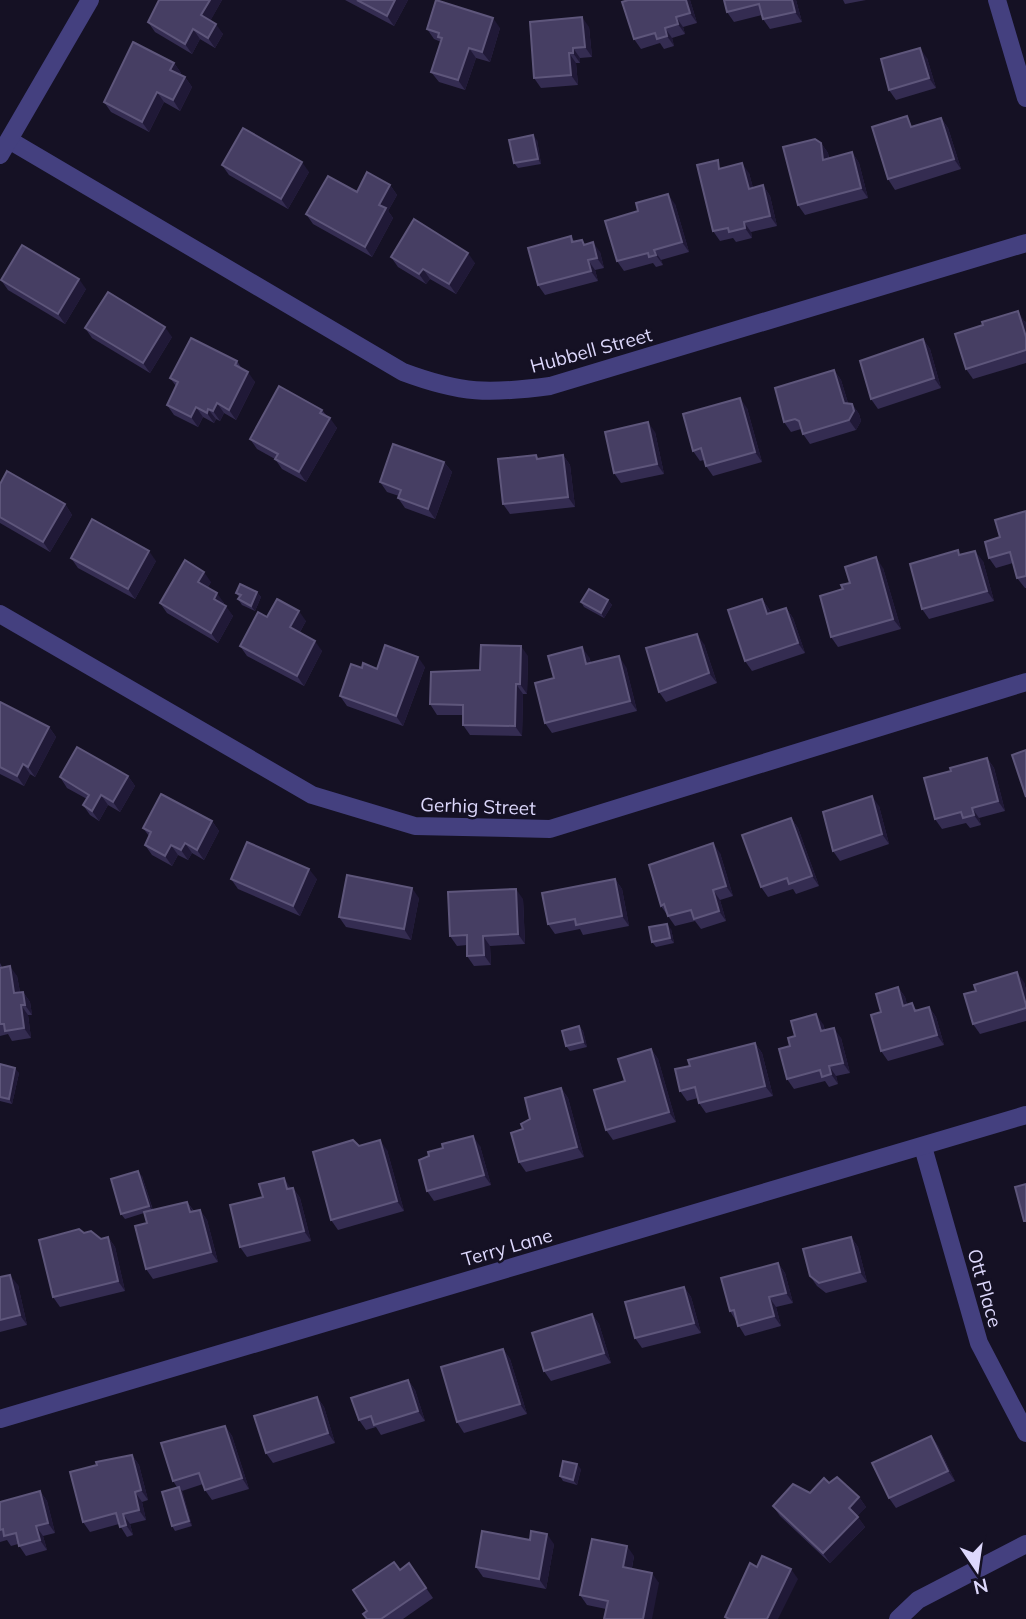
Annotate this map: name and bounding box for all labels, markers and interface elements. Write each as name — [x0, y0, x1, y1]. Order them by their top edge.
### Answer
street label: Hubbell Street — [527, 322, 655, 378]
street label: Gerhig Street — [420, 792, 537, 820]
street label: Terry Lane — [459, 1223, 555, 1271]
street label: Ott Place — [962, 1246, 1008, 1330]
north arrow — [942, 1535, 1012, 1605]
text: N — [971, 1573, 991, 1600]

